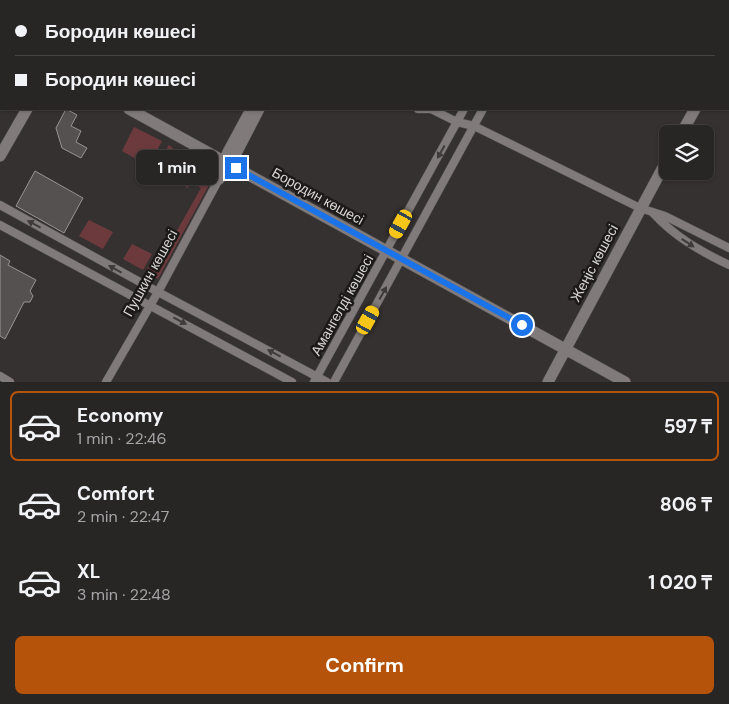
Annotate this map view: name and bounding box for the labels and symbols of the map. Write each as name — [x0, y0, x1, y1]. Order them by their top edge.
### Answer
one-way arrow — [437, 144, 445, 159]
callout: 1 min — [136, 150, 218, 186]
route end — [225, 157, 247, 179]
street label: Бородин көшесі — [269, 163, 367, 229]
car — [387, 207, 414, 241]
one-way arrow — [27, 219, 40, 228]
street label: Жеңіс көшесі — [566, 221, 622, 305]
street label: Пушкин көшесі — [119, 226, 181, 320]
one-way arrow — [682, 238, 695, 248]
street label: Амангелді көшесі — [307, 251, 377, 359]
one-way arrow — [109, 264, 122, 273]
one-way arrow — [379, 285, 387, 300]
car — [354, 303, 381, 337]
route start — [511, 314, 533, 336]
one-way arrow — [173, 317, 188, 325]
one-way arrow — [267, 349, 282, 357]

